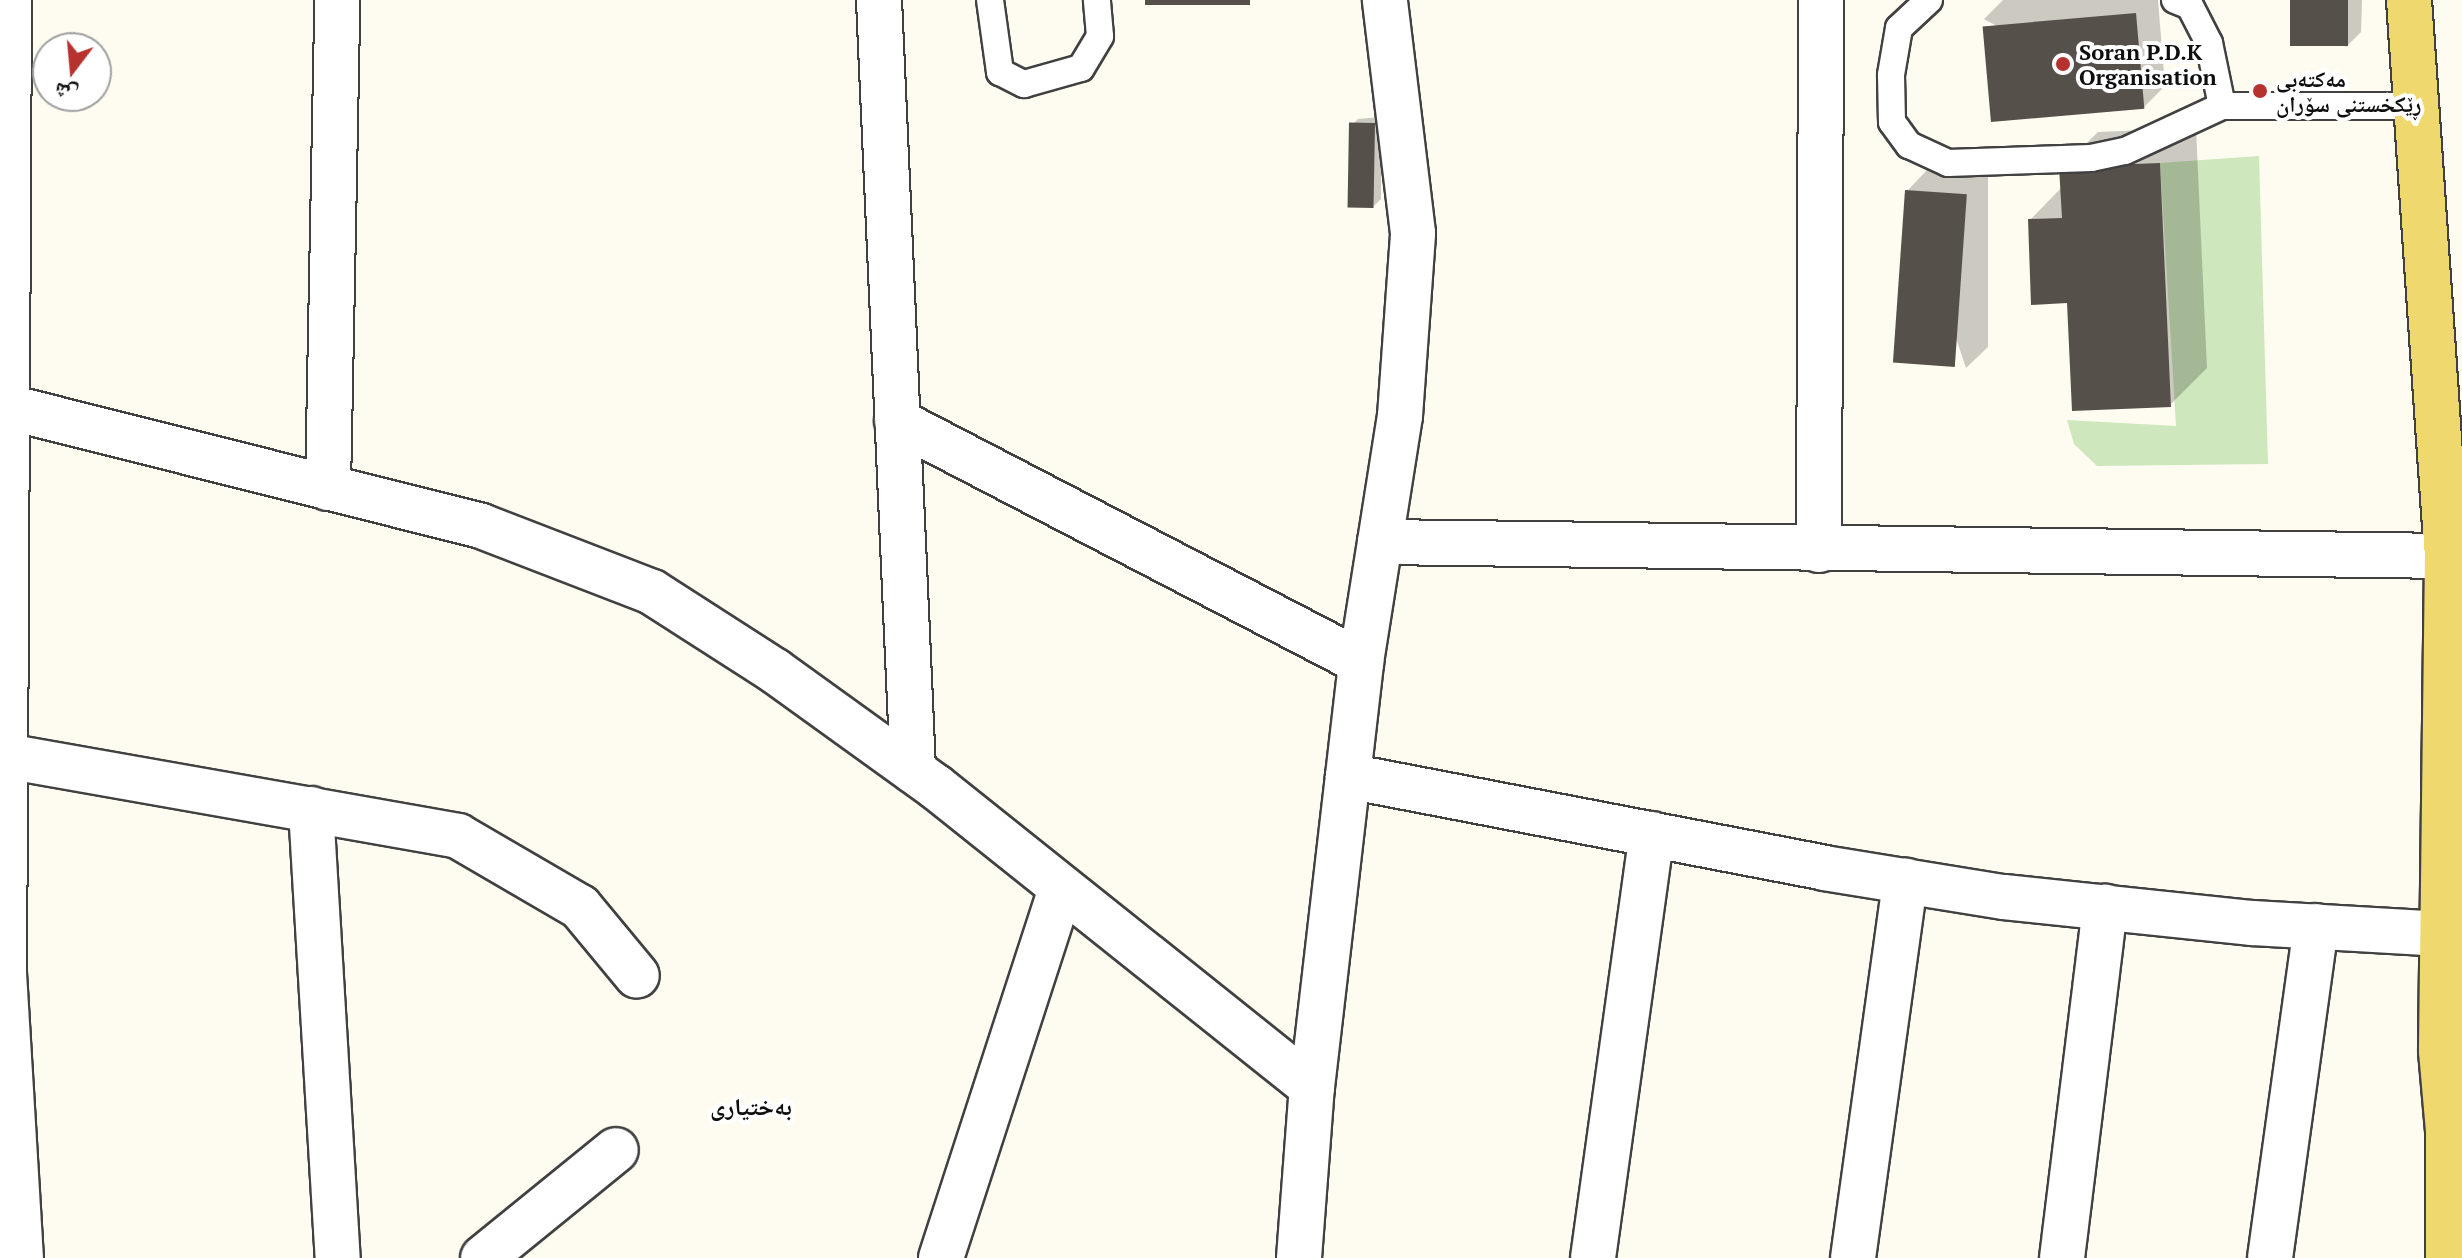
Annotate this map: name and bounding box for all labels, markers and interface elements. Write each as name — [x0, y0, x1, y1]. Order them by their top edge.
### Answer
north arrow — [32, 32, 112, 112]
place label: Soran P.D.K Organisation — [2079, 38, 2217, 90]
marker: Soran P.D.K Organisation — [2054, 55, 2072, 73]
place label: مەکتەبی ڕێکخستنی سۆران — [2276, 65, 2421, 116]
text: ش — [51, 76, 81, 111]
marker: مەکتەبی ڕێکخستنی سۆران — [2251, 82, 2269, 100]
district label: بەختیاری — [710, 1093, 792, 1121]

